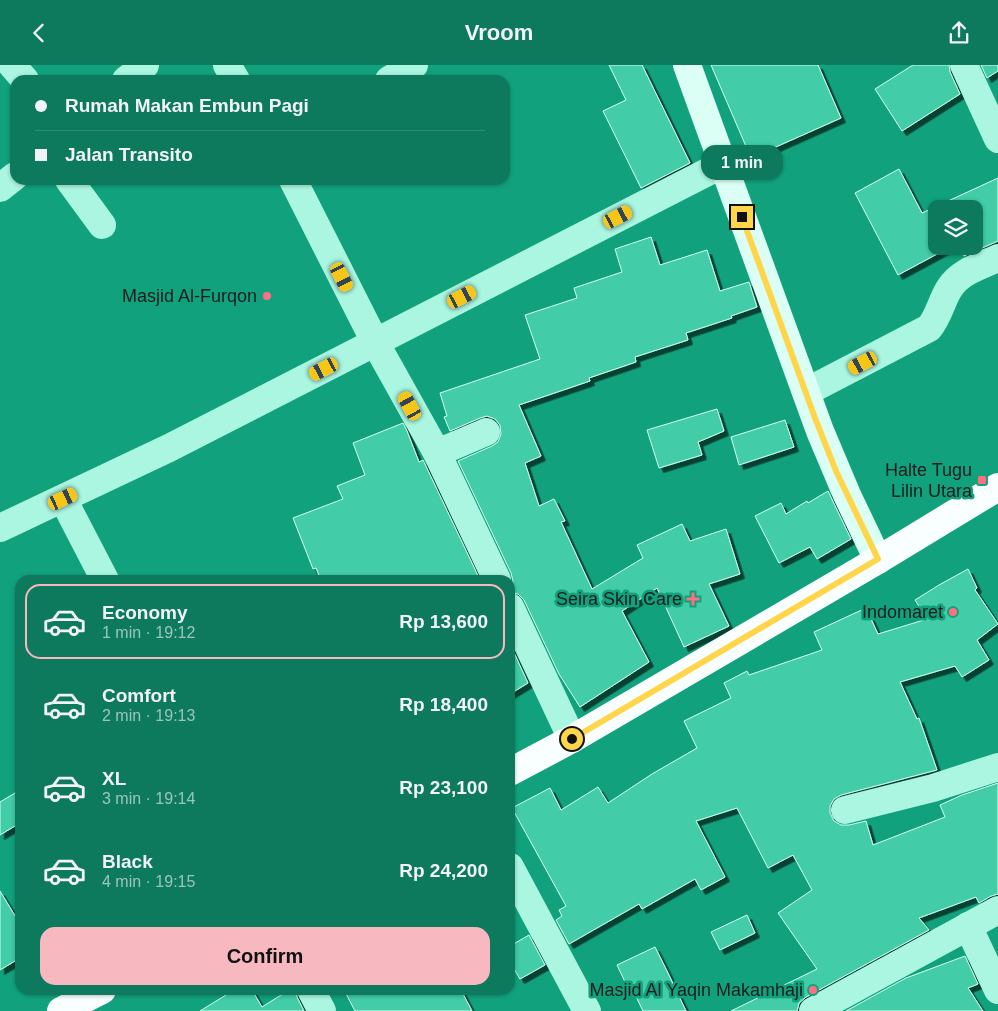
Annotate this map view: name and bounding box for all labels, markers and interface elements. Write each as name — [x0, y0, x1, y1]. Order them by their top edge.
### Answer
icon: back — [25, 19, 53, 47]
icon: share — [945, 19, 973, 47]
text: Vroom — [465, 20, 533, 45]
text: Rumah Makan Embun Pagi — [65, 95, 309, 116]
text: Jalan Transito — [65, 144, 193, 165]
callout: 1 min — [701, 145, 783, 179]
text: 1 min — [721, 154, 763, 171]
map controls — [928, 200, 983, 255]
button: layers — [928, 200, 983, 255]
car — [601, 204, 634, 230]
route end — [731, 206, 753, 228]
car — [328, 260, 355, 294]
car — [445, 284, 478, 310]
place label: Masjid Al-Furqon — [122, 286, 257, 306]
marker: Masjid Al-Furqon — [261, 290, 273, 302]
car — [846, 349, 879, 377]
car — [307, 356, 340, 382]
car — [396, 389, 423, 423]
place label: Halte Tugu Lilin Utara — [885, 460, 973, 501]
marker: Halte Tugu Lilin Utara — [976, 474, 988, 486]
car — [46, 486, 79, 512]
place label: Seira Skin Care — [556, 589, 682, 609]
marker: Seira Skin Care — [686, 592, 700, 606]
icon: car — [42, 599, 87, 644]
text: Economy — [102, 602, 188, 623]
place label: Indomaret — [862, 602, 943, 622]
marker: Indomaret — [947, 606, 959, 618]
text: Rp 13,600 — [399, 611, 488, 632]
text: 1 min · 19:12 — [102, 624, 195, 641]
icon: car — [42, 682, 87, 727]
text: Comfort — [102, 685, 176, 706]
text: Rp 18,400 — [399, 694, 488, 715]
text: 2 min · 19:13 — [102, 707, 195, 724]
route start — [561, 728, 583, 750]
icon: car — [42, 765, 87, 810]
text: XL — [102, 768, 126, 789]
text: Rp 23,100 — [399, 777, 488, 798]
text: 3 min · 19:14 — [102, 790, 195, 807]
icon: car — [42, 848, 87, 893]
text: Black — [102, 851, 153, 872]
text: Rp 24,200 — [399, 860, 488, 881]
text: 4 min · 19:15 — [102, 873, 195, 890]
button: Confirm — [40, 927, 490, 985]
place label: Masjid Al Yaqin Makamhaji — [590, 980, 803, 1000]
marker: Masjid Al Yaqin Makamhaji — [807, 984, 819, 996]

